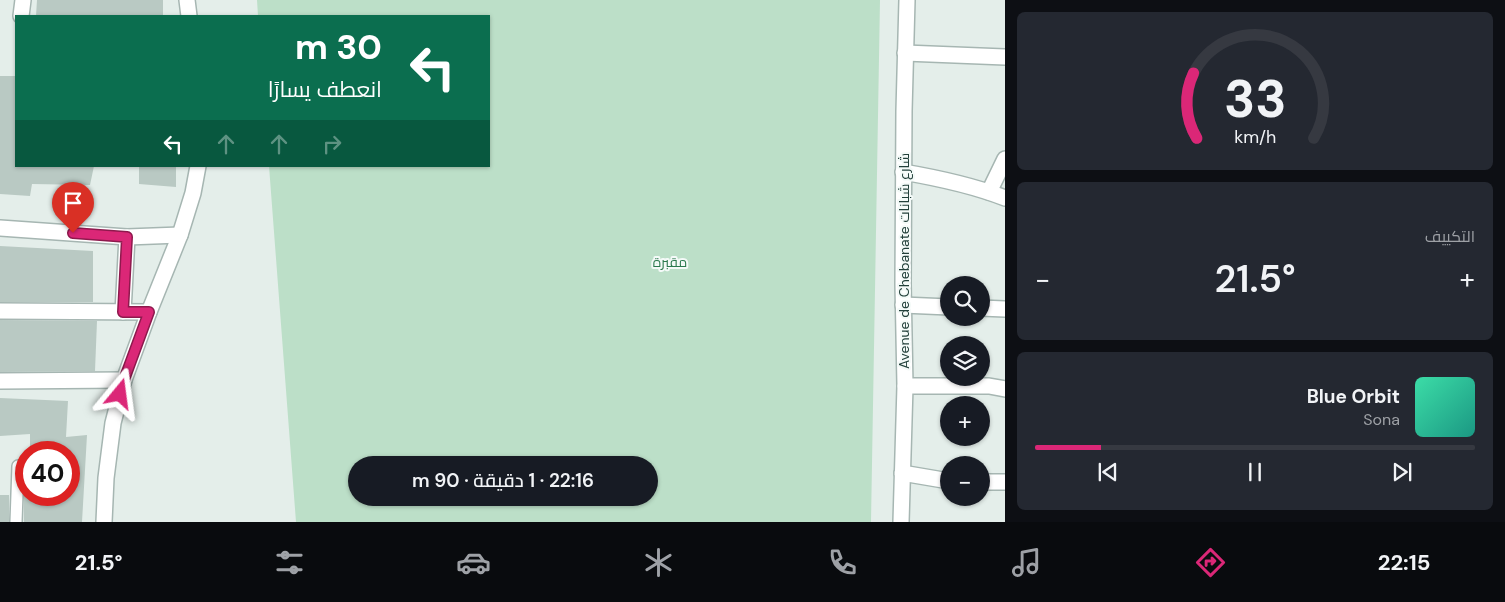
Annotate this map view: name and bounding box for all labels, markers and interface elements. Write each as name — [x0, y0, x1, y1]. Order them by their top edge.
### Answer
text: 30 m — [295, 24, 382, 70]
icon: left — [400, 35, 465, 100]
text: 33 — [1224, 65, 1286, 133]
text: انعطف يسارًا — [268, 75, 382, 104]
text: km/h — [1234, 125, 1276, 149]
icon: left — [159, 130, 187, 158]
icon: ahead — [212, 130, 240, 158]
icon: ahead — [265, 130, 293, 158]
icon: right — [318, 130, 346, 158]
street label: Avenue de Chebanate شارع شبانات — [895, 153, 913, 369]
pin — [52, 182, 94, 233]
icon: arrive — [59, 189, 87, 217]
text: التكييف — [1425, 226, 1475, 247]
park label: مقبرة — [653, 253, 687, 271]
text: 21.5° — [1214, 254, 1296, 304]
text: − — [1035, 261, 1050, 298]
text: + — [1460, 261, 1475, 298]
map controls — [940, 276, 990, 506]
button: search — [940, 276, 990, 326]
button: layers — [940, 336, 990, 386]
position arrow — [93, 367, 145, 419]
text: Blue Orbit — [1307, 384, 1400, 409]
button: + — [940, 396, 990, 446]
text: Sona — [1363, 409, 1400, 430]
speed limit sign: 40 — [15, 441, 80, 506]
button: − — [940, 456, 990, 506]
icon: previous — [1094, 458, 1122, 486]
icon: pause — [1241, 458, 1269, 486]
icon: next — [1388, 458, 1416, 486]
text: 22:16 · 1 دقيقة · 90 m — [412, 468, 594, 493]
icon: filters — [272, 545, 307, 580]
icon: car — [456, 545, 491, 580]
icon: climate — [641, 545, 676, 580]
icon: phone — [825, 545, 860, 580]
icon: music — [1009, 545, 1044, 580]
icon: directions — [1193, 545, 1228, 580]
text: 21.5° — [75, 548, 123, 577]
text: 22:15 — [1378, 548, 1430, 577]

